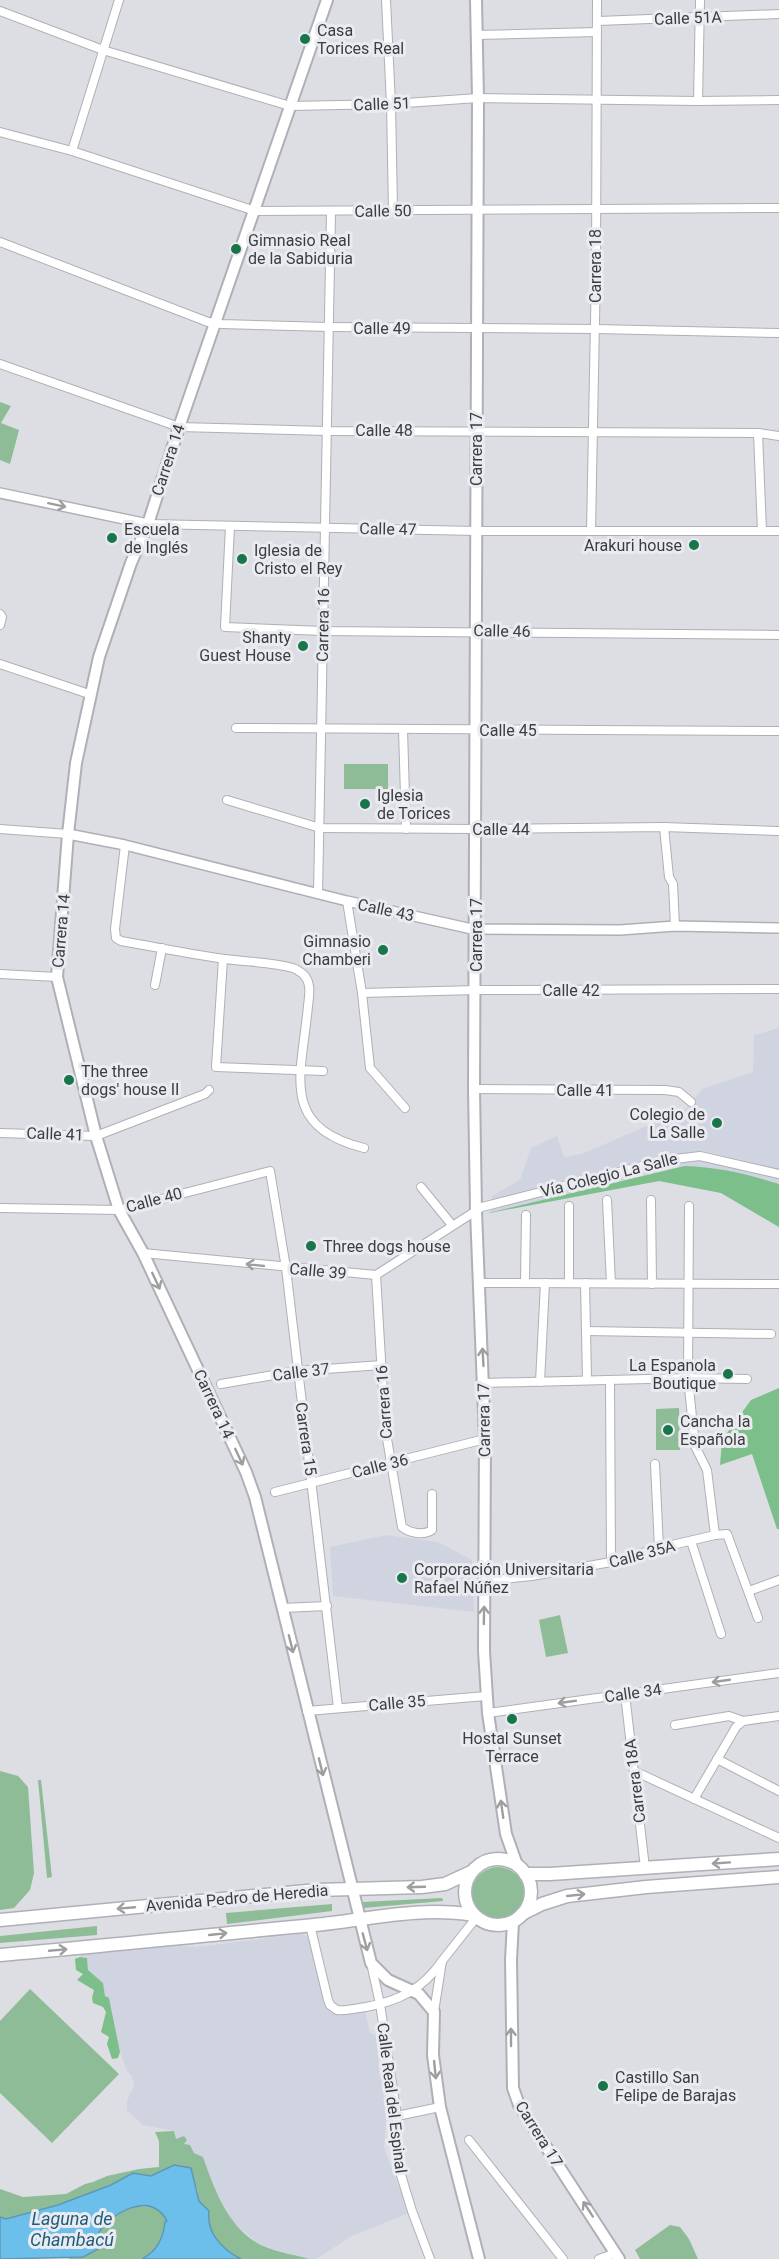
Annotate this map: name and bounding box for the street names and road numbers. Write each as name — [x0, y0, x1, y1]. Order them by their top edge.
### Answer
street label: Calle 51A — [654, 7, 723, 29]
street label: Calle 51 — [353, 94, 411, 114]
street label: Calle 50 — [354, 201, 412, 221]
street label: Carrera 18 — [586, 229, 605, 303]
street label: Calle 49 — [353, 319, 411, 338]
street label: Carrera 17 — [467, 412, 486, 486]
street label: Calle 48 — [355, 421, 413, 440]
street label: Carrera 14 — [148, 422, 188, 498]
street label: Calle 47 — [359, 519, 417, 539]
street label: Carrera 16 — [313, 588, 333, 662]
street label: Calle 46 — [473, 621, 531, 641]
street label: Calle 45 — [479, 721, 537, 740]
street label: Calle 44 — [472, 820, 530, 839]
street label: Carrera 14 — [48, 893, 74, 969]
street label: Calle 43 — [356, 895, 416, 925]
street label: Carrera 17 — [467, 898, 486, 972]
street label: Calle 42 — [542, 981, 600, 1000]
street label: Calle 41 — [556, 1081, 614, 1100]
street label: Calle 41 — [26, 1124, 84, 1144]
street label: Vía Colegio La Salle — [539, 1149, 679, 1201]
street label: Calle 40 — [124, 1183, 184, 1217]
street label: Calle 39 — [289, 1259, 347, 1283]
street label: Calle 37 — [271, 1359, 331, 1385]
street label: Carrera 16 — [372, 1364, 396, 1440]
street label: Carrera 14 — [190, 1366, 238, 1442]
street label: Carrera 17 — [474, 1383, 494, 1457]
street label: Carrera 15 — [291, 1401, 321, 1477]
street label: Calle 36 — [350, 1450, 410, 1482]
street label: Calle 35A — [607, 1536, 678, 1572]
street label: Calle 34 — [603, 1680, 663, 1706]
street label: Calle 35 — [368, 1691, 426, 1715]
street label: Carrera 18A — [620, 1737, 650, 1824]
street label: Avenida Pedro de Heredia — [145, 1881, 329, 1915]
street label: Calle Real del Espinal — [373, 2022, 411, 2174]
street label: Carrera 17 — [511, 2098, 567, 2170]

